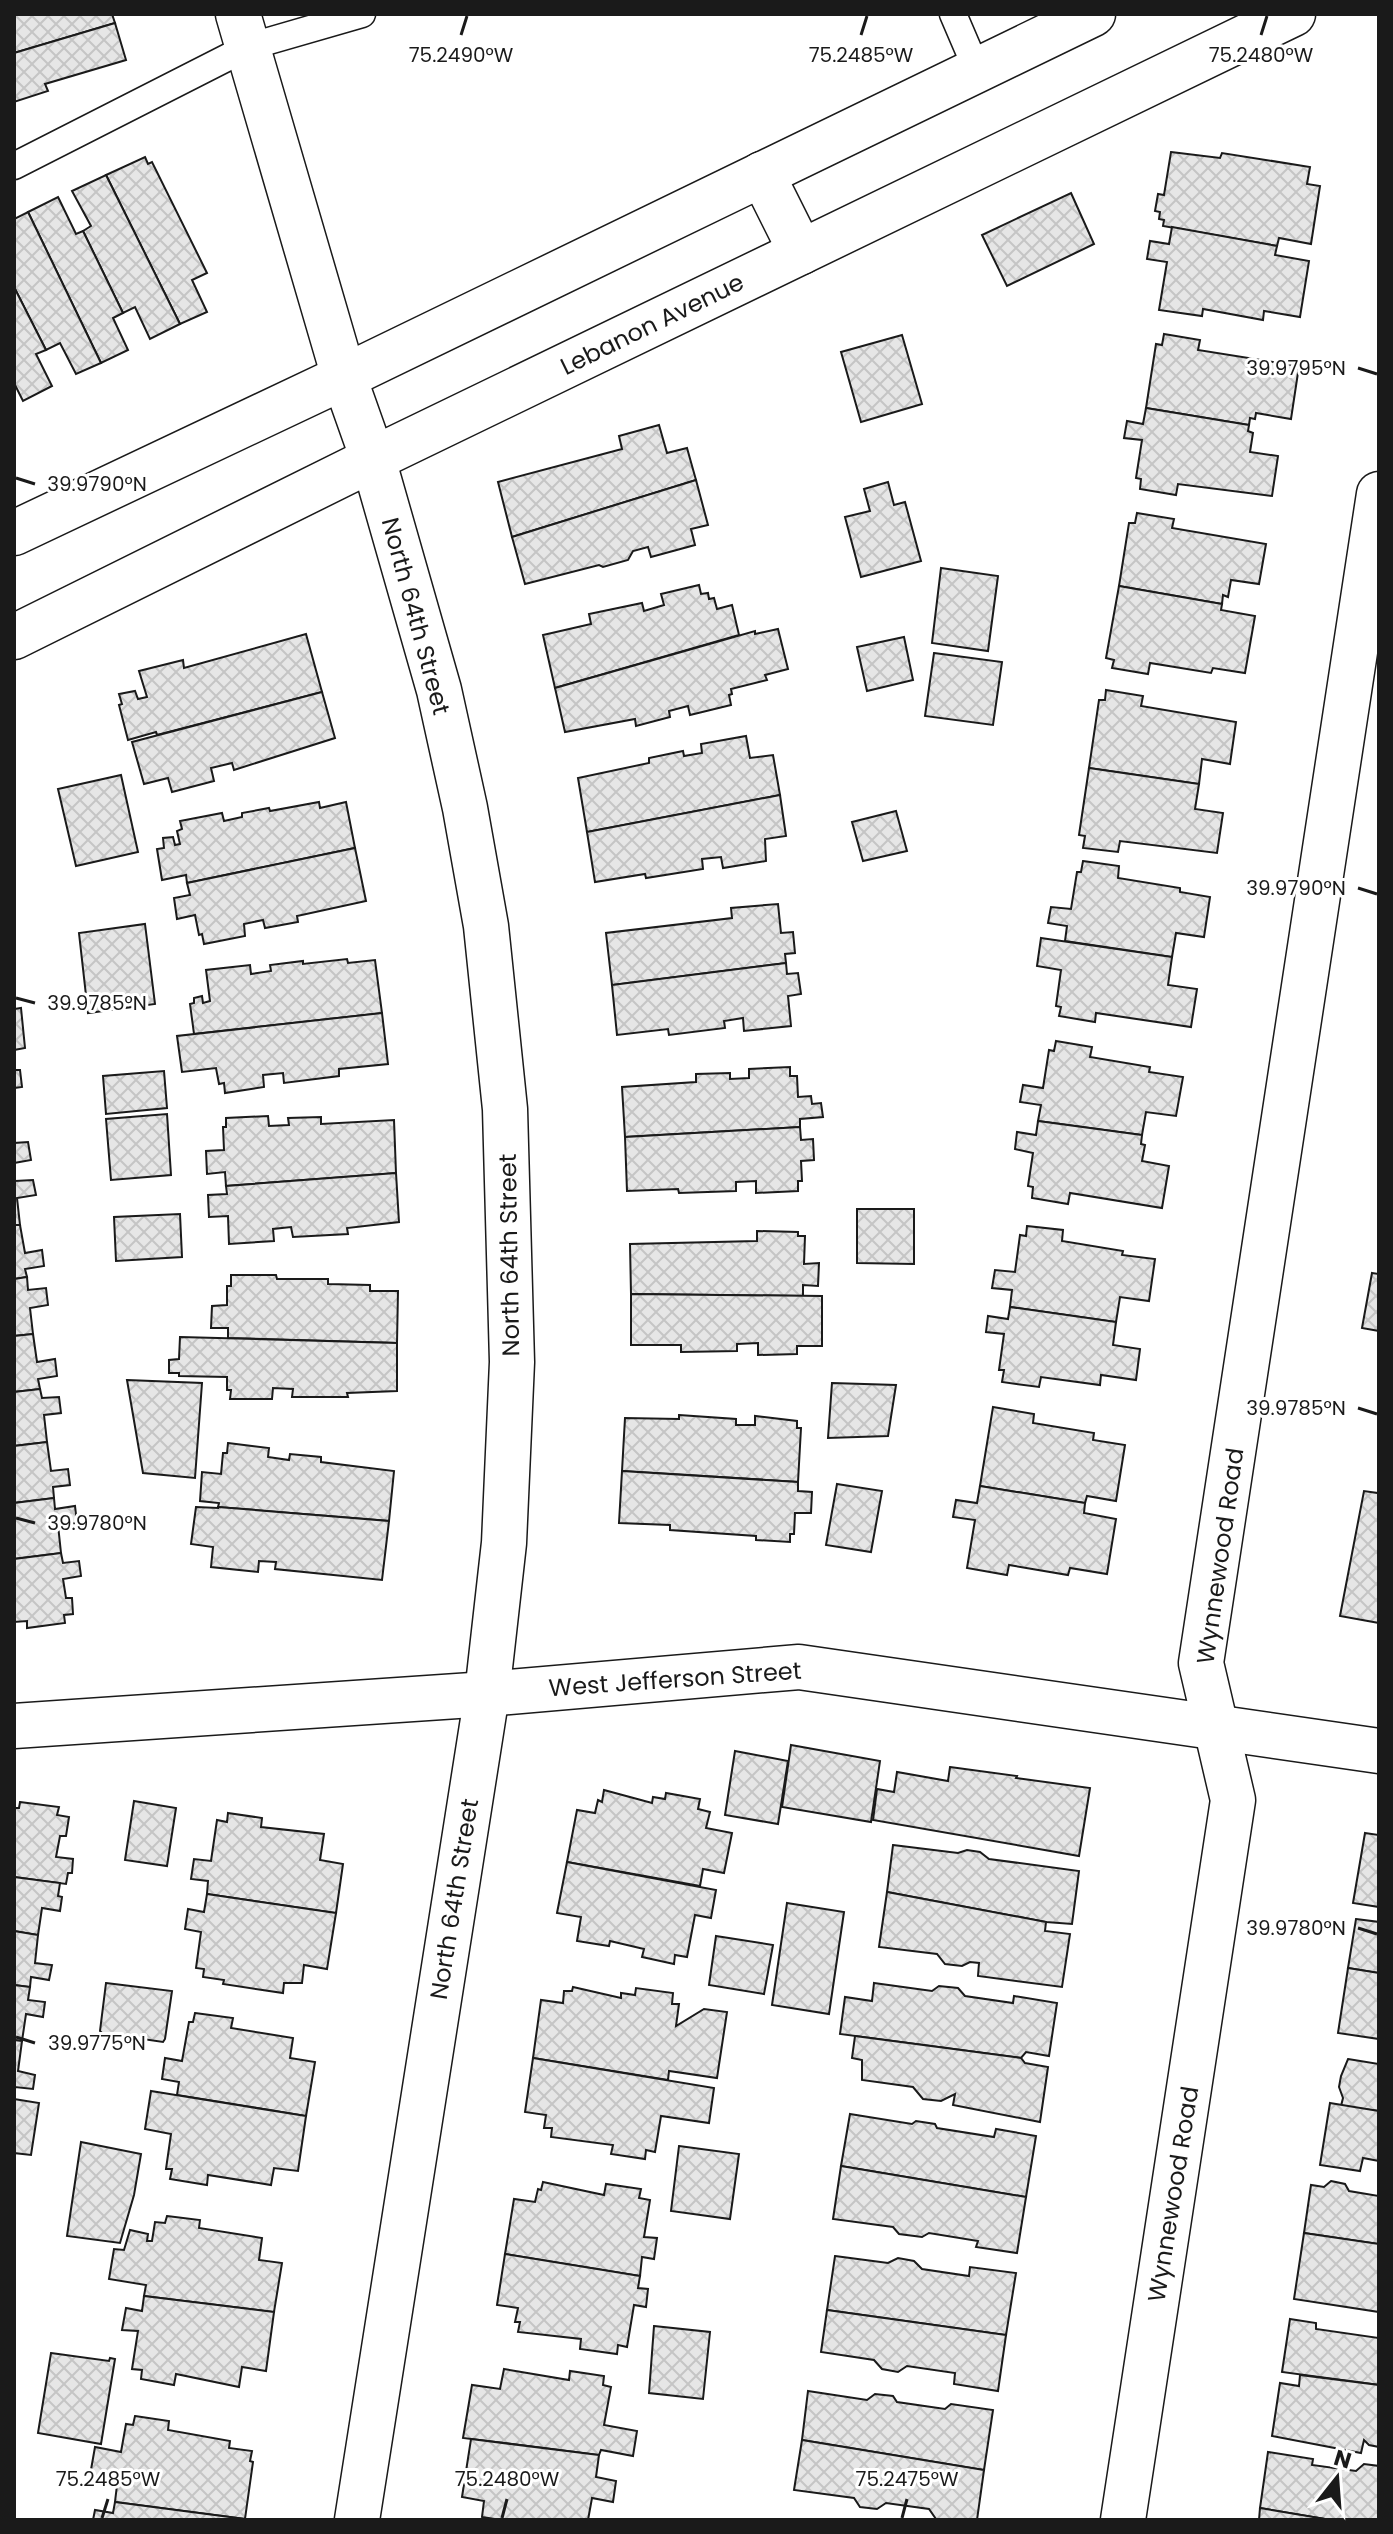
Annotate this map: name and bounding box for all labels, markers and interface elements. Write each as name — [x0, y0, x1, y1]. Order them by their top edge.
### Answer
text: 75.2490°W — [409, 41, 514, 69]
text: 75.2485°W — [809, 41, 914, 69]
text: 75.2480°W — [1209, 41, 1314, 69]
street label: Lebanon Avenue — [555, 265, 749, 383]
text: 39.9795°N — [1246, 354, 1346, 382]
text: 39.9790°N — [47, 470, 147, 498]
street label: North 64th Street — [374, 514, 458, 718]
text: 39.9790°N — [1246, 874, 1346, 902]
text: 39.9785°N — [47, 989, 147, 1017]
street label: North 64th Street — [491, 1153, 527, 1357]
text: 39.9785°N — [1246, 1394, 1346, 1422]
street label: Wynnewood Road — [1188, 1446, 1252, 1666]
text: 39.9780°N — [47, 1509, 147, 1537]
street label: West Jefferson Street — [548, 1654, 802, 1704]
street label: North 64th Street — [422, 1796, 486, 2002]
text: 39.9780°N — [1246, 1914, 1346, 1942]
text: 39.9775°N — [48, 2029, 146, 2057]
street label: Wynnewood Road — [1140, 2084, 1206, 2304]
north arrow — [1297, 2438, 1377, 2518]
text: N — [1330, 2442, 1355, 2477]
text: 75.2485°W — [56, 2465, 161, 2493]
text: 75.2480°W — [455, 2465, 560, 2493]
text: 75.2475°W — [856, 2465, 959, 2493]

